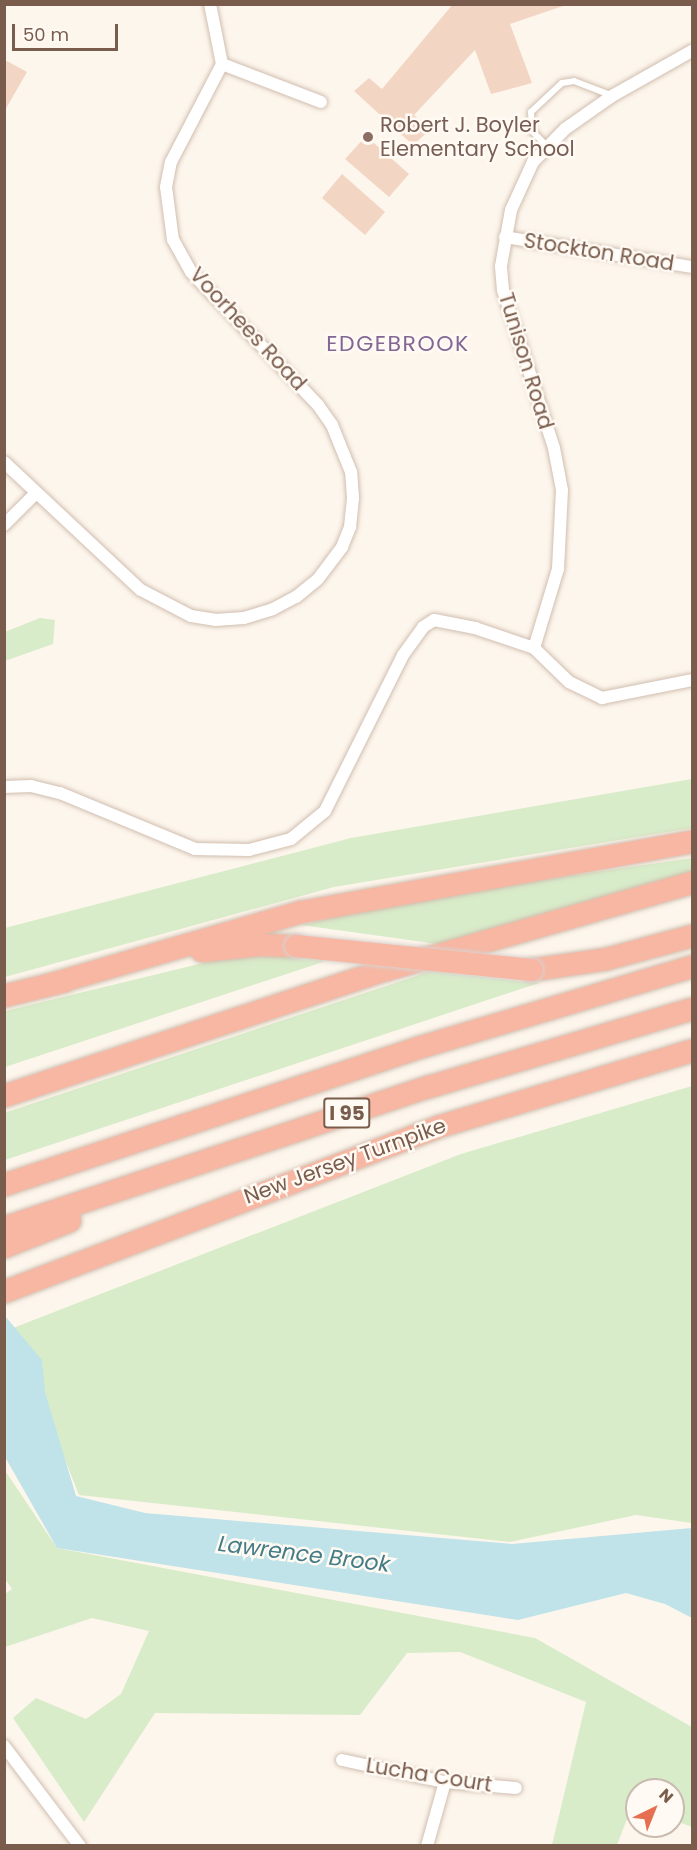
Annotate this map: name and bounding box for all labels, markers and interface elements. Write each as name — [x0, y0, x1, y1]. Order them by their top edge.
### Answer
scale bar — [15, 12, 122, 50]
text: 50 m — [23, 22, 69, 47]
place label: Robert J. Boyler Elementary School — [380, 112, 575, 162]
marker: Robert J. Boyler Elementary School — [361, 130, 375, 144]
street label: Stockton Road — [522, 228, 676, 276]
street label: Voorhees Road — [184, 262, 312, 396]
street label: Tunison Road — [493, 290, 559, 432]
district label: EDGEBROOK — [326, 331, 470, 357]
road number: I 95 — [323, 1096, 371, 1130]
street label: New Jersey Turnpike — [240, 1113, 450, 1209]
water label: Lawrence Brook — [216, 1530, 392, 1578]
street label: Lucha Court — [364, 1753, 494, 1797]
north arrow — [625, 1778, 685, 1838]
text: N — [654, 1783, 678, 1808]

